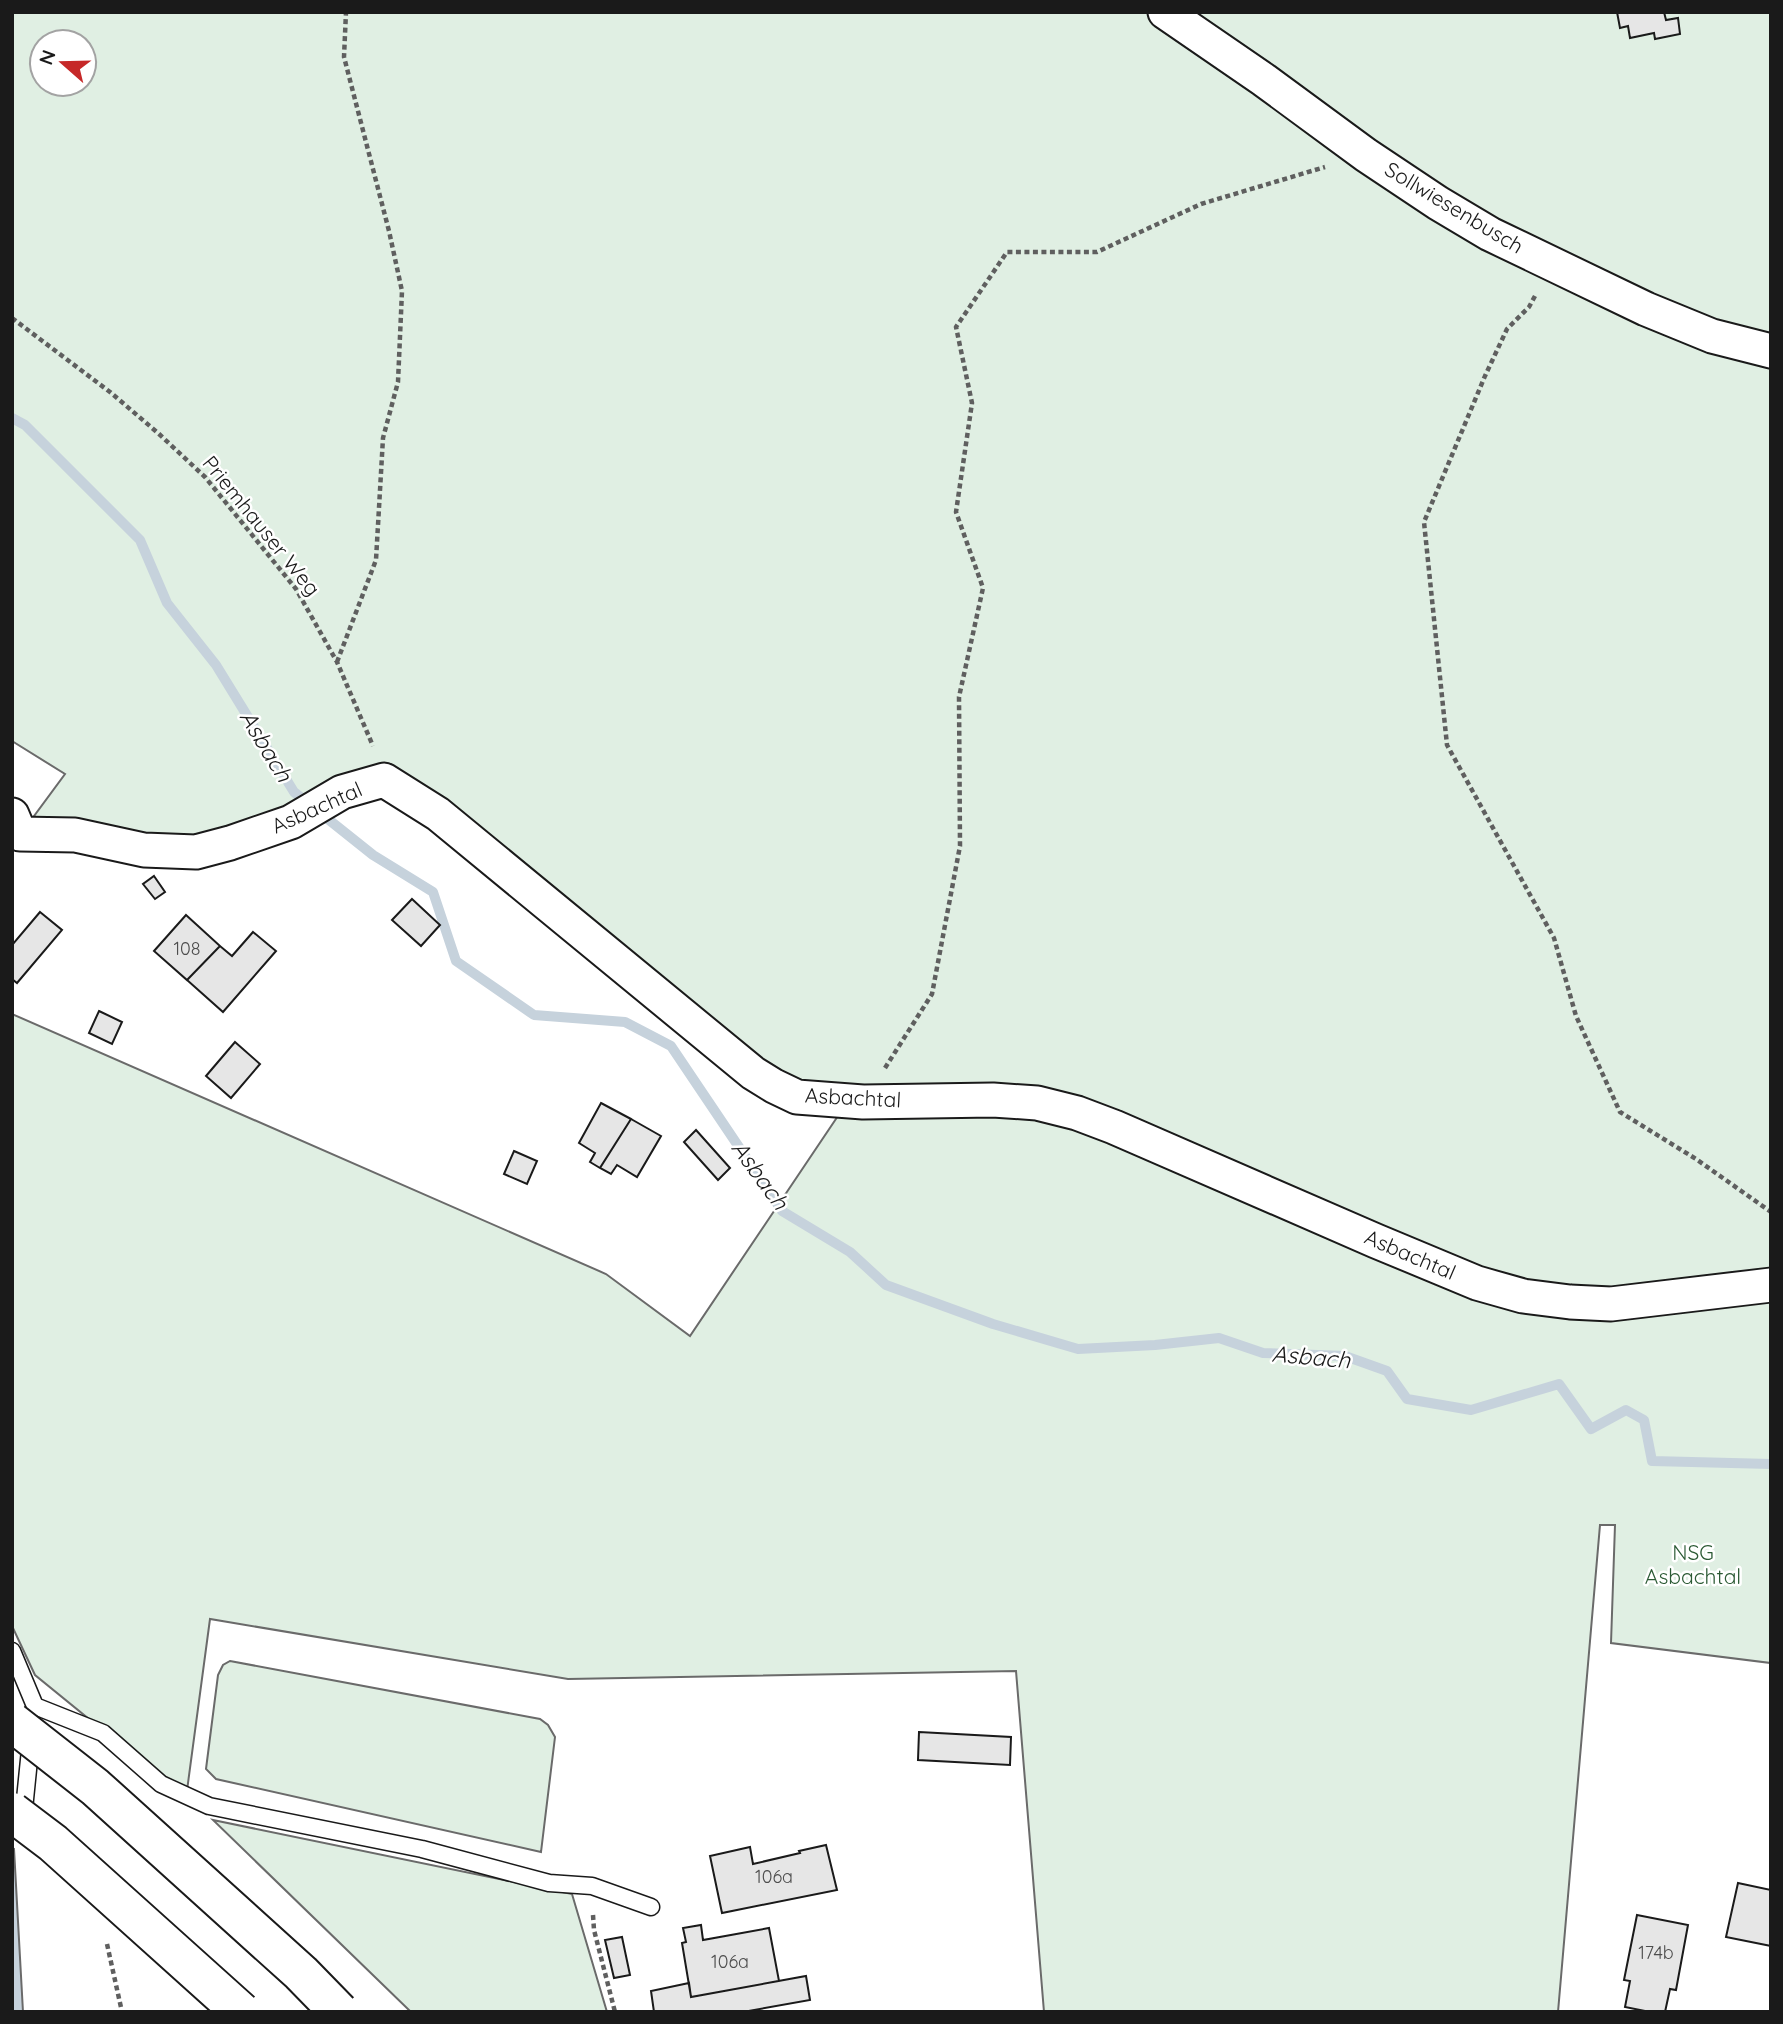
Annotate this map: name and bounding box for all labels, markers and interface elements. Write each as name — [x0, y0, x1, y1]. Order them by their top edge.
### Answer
north arrow — [28, 28, 98, 98]
text: N — [33, 47, 61, 68]
street label: Sollwiesenbusch — [1380, 156, 1529, 259]
street label: Priemhauser Weg — [197, 450, 326, 601]
water label: Asbach — [234, 705, 300, 788]
street label: Asbachtal — [267, 776, 366, 839]
house number: 108 — [173, 937, 201, 960]
street label: Asbachtal — [804, 1081, 902, 1113]
water label: Asbach — [726, 1134, 796, 1216]
street label: Asbachtal — [1361, 1223, 1460, 1285]
water label: Asbach — [1271, 1339, 1352, 1374]
park label: NSG Asbachtal — [1645, 1539, 1741, 1589]
house number: 106a — [755, 1865, 793, 1888]
house number: 174b — [1638, 1941, 1674, 1964]
house number: 106a — [711, 1950, 749, 1973]

